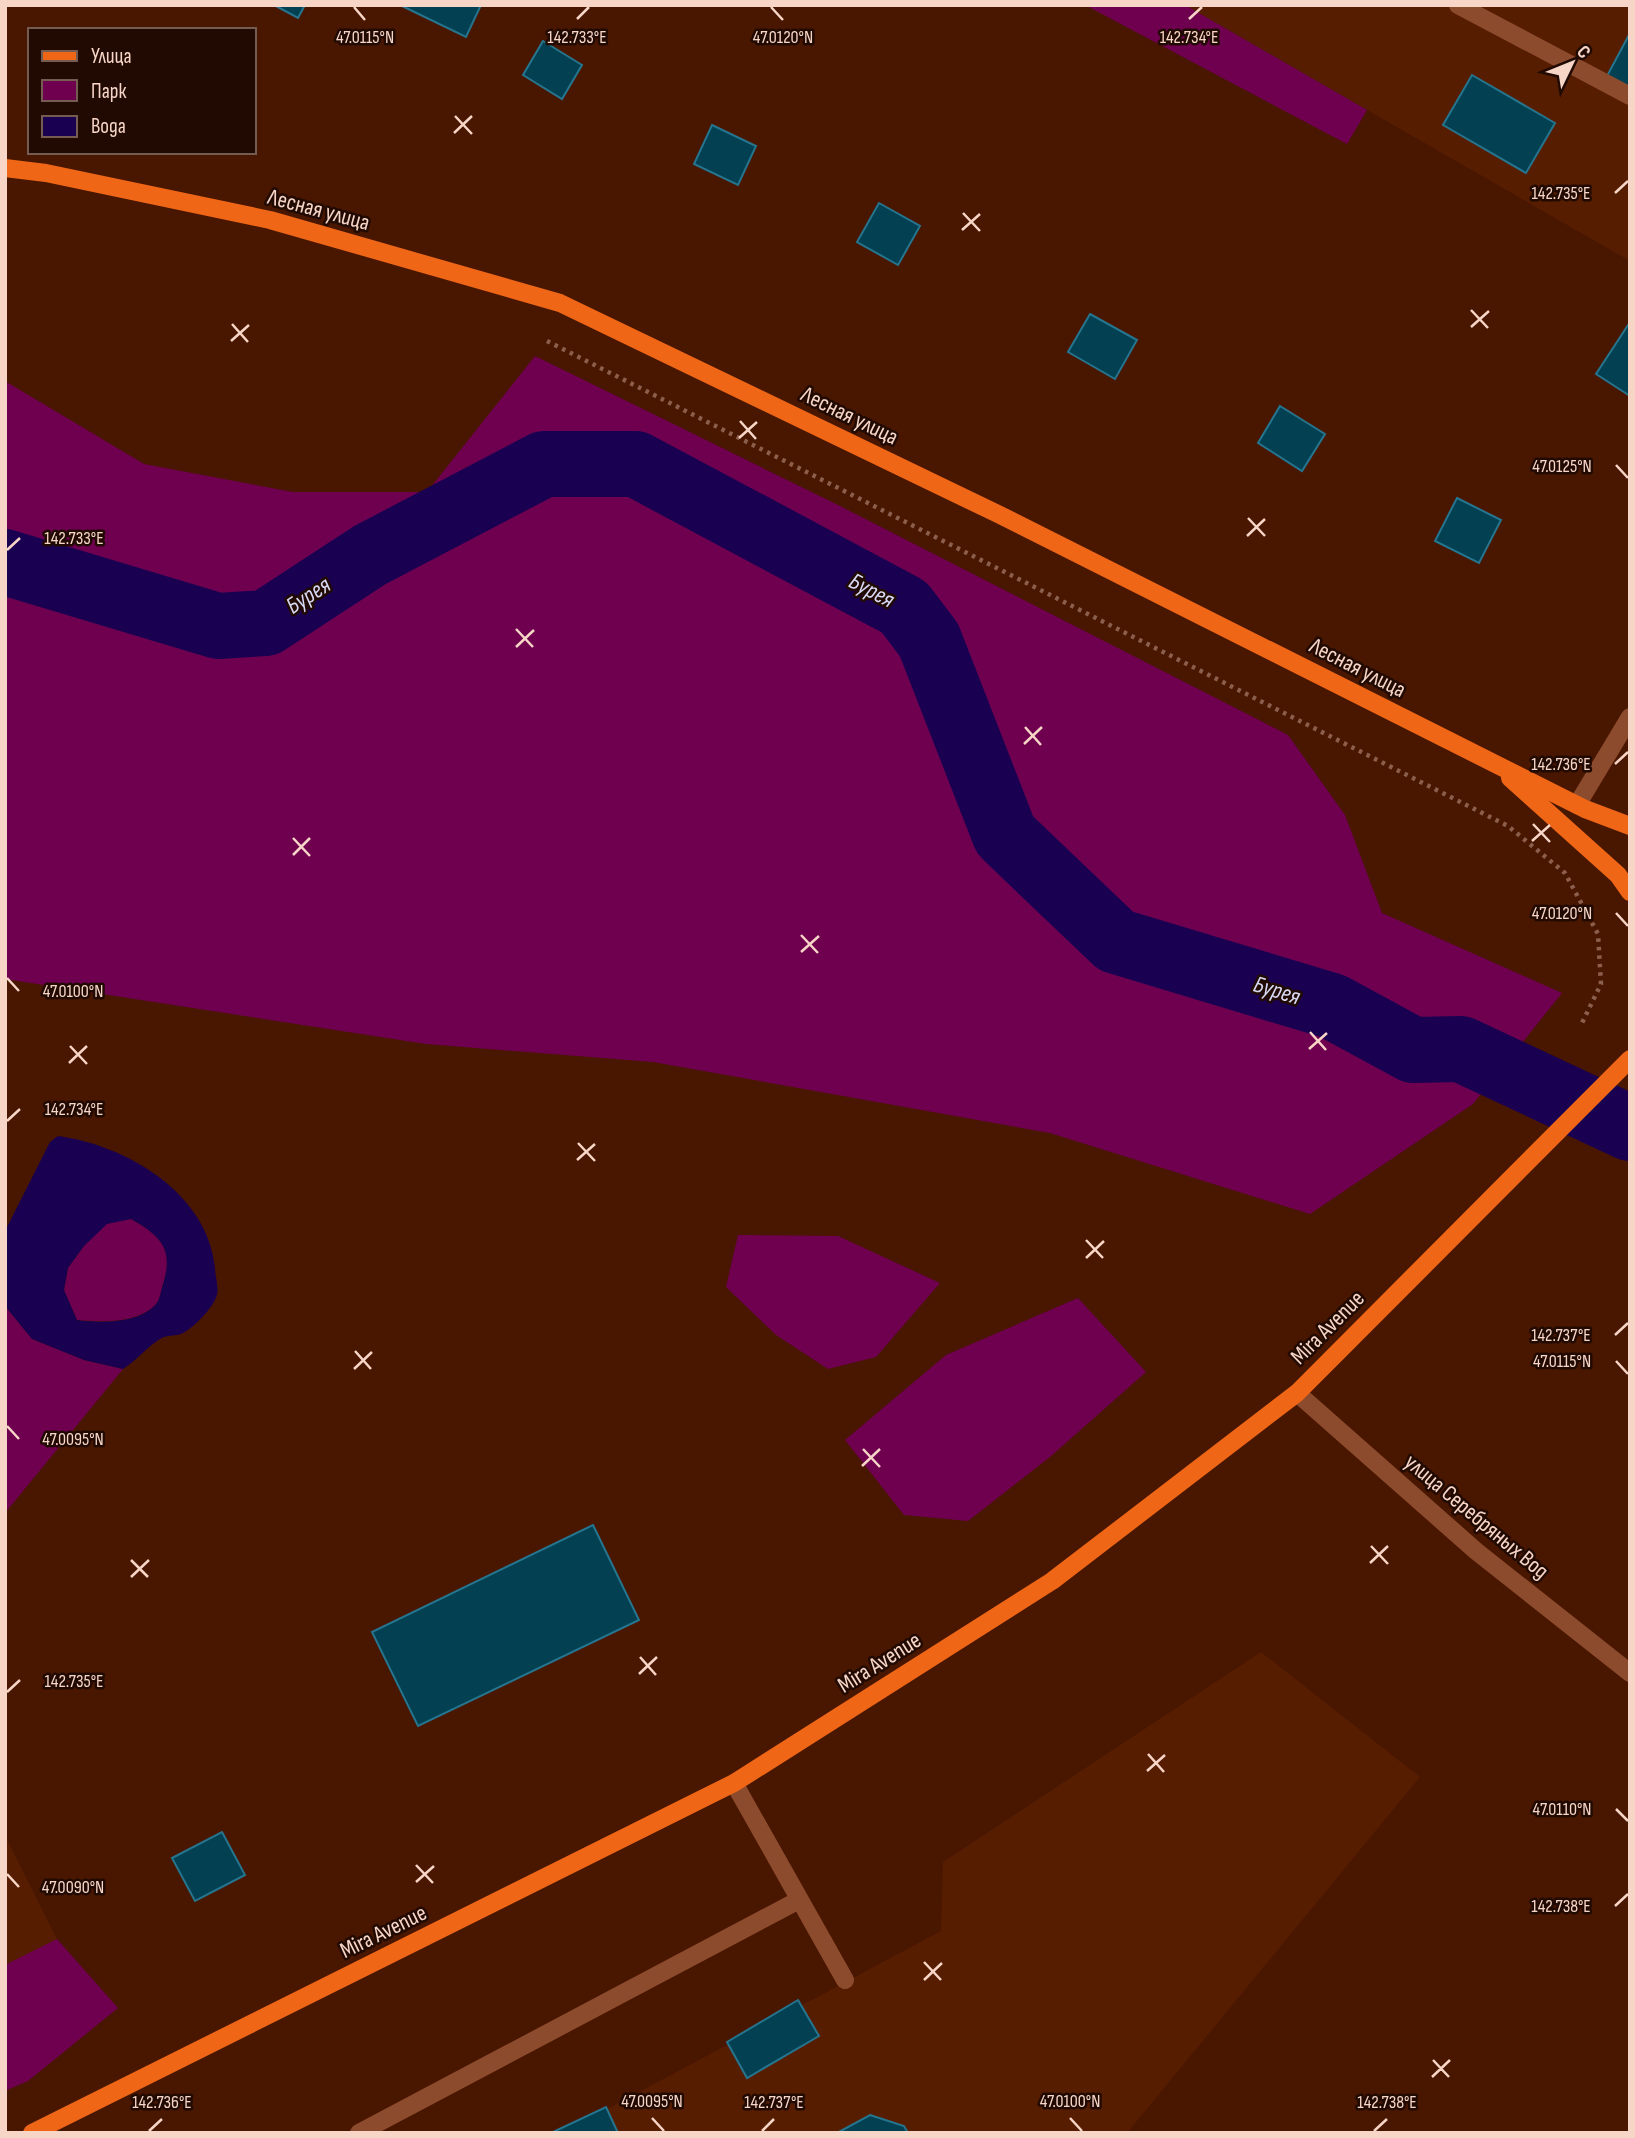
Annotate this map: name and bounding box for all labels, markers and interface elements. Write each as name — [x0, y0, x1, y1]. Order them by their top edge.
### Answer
text: 47.0115°N — [336, 27, 394, 48]
text: 142.733°E — [547, 27, 607, 48]
text: 47.0120°N — [753, 27, 813, 48]
text: 142.734°E — [1160, 27, 1218, 48]
legend — [28, 28, 256, 154]
north arrow — [1537, 28, 1607, 98]
text: С — [1572, 41, 1595, 64]
text: Улица — [91, 44, 132, 69]
text: Парк — [91, 79, 126, 104]
text: Вода — [91, 114, 126, 139]
street label: Лесная улица — [264, 183, 373, 237]
text: 142.735°E — [1532, 183, 1590, 204]
street label: Лесная улица — [796, 380, 903, 451]
text: 47.0125°N — [1532, 456, 1592, 477]
text: 142.733°E — [44, 528, 104, 549]
water label: Бурея — [844, 567, 900, 615]
water label: Бурея — [280, 570, 337, 620]
street label: Лесная улица — [1304, 631, 1410, 704]
text: 142.736°E — [1531, 754, 1591, 775]
text: 47.0120°N — [1532, 903, 1592, 924]
water label: Бурея — [1250, 970, 1305, 1012]
text: 47.0100°N — [43, 981, 103, 1002]
text: 142.734°E — [45, 1099, 103, 1120]
street label: Mira Avenue — [1285, 1285, 1370, 1370]
text: 142.737°E — [1531, 1325, 1591, 1346]
text: 47.0115°N — [1533, 1351, 1591, 1372]
text: 47.0095°N — [42, 1429, 104, 1450]
street label: улица Серебряных Вод — [1398, 1448, 1554, 1585]
street label: Mira Avenue — [833, 1626, 926, 1699]
text: 142.735°E — [45, 1671, 103, 1692]
text: 47.0110°N — [1532, 1799, 1592, 1820]
text: 47.0090°N — [42, 1877, 104, 1898]
text: 142.738°E — [1531, 1896, 1591, 1917]
street label: Mira Avenue — [336, 1899, 431, 1965]
text: 47.0095°N — [621, 2091, 683, 2112]
text: 47.0100°N — [1040, 2091, 1100, 2112]
text: 142.736°E — [132, 2092, 192, 2113]
text: 142.737°E — [744, 2092, 804, 2113]
text: 142.738°E — [1357, 2092, 1417, 2113]

